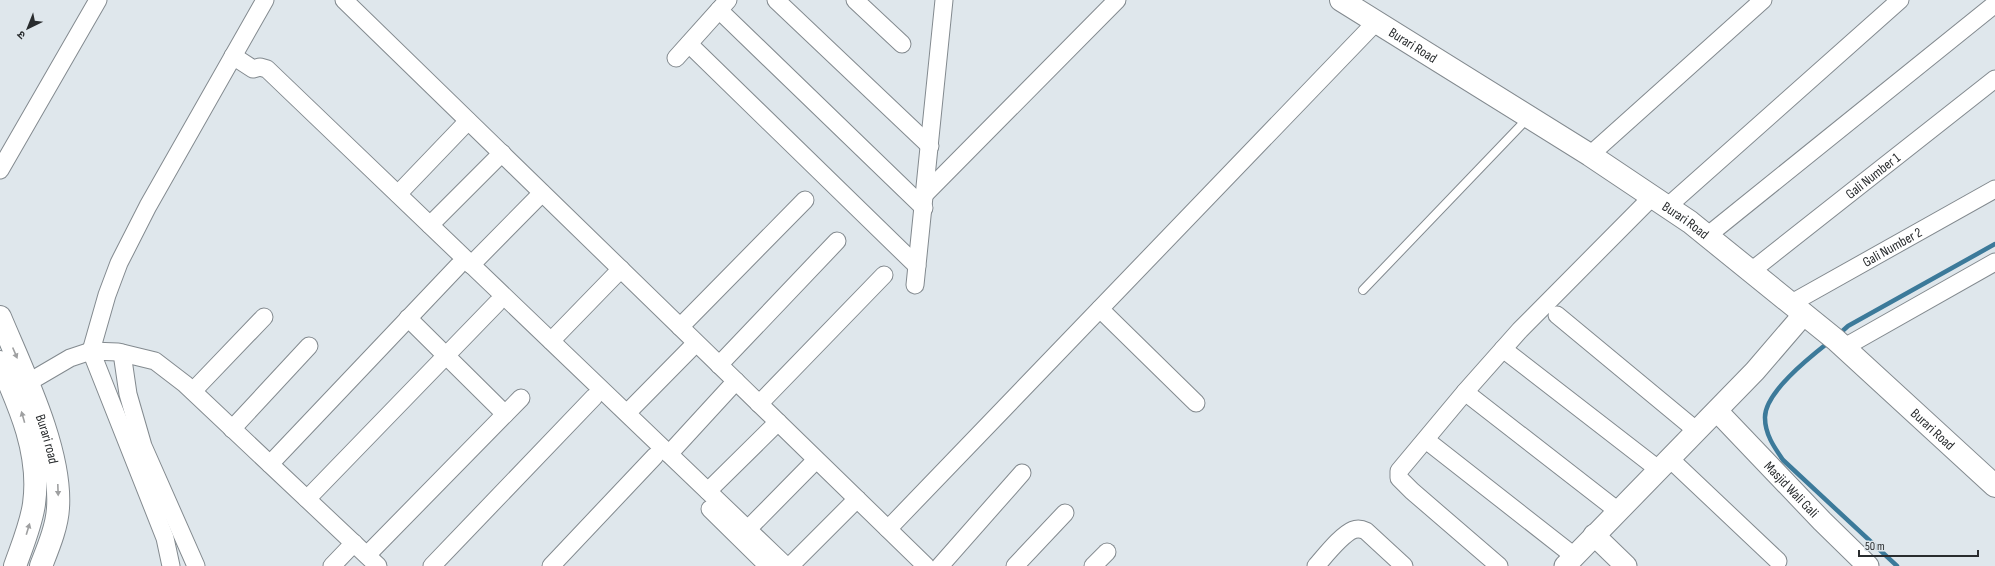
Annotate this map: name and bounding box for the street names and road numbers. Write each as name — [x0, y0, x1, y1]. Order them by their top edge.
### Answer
street label: Burari Road — [1386, 24, 1440, 66]
street label: Gali Number 1 — [1842, 149, 1903, 202]
street label: Burari Road — [1659, 197, 1713, 243]
street label: Gali Number 2 — [1859, 223, 1925, 270]
street label: Burari Road — [1907, 405, 1959, 453]
street label: Burari road — [32, 412, 63, 465]
street label: Masjid Wali Gali — [1761, 457, 1822, 521]

